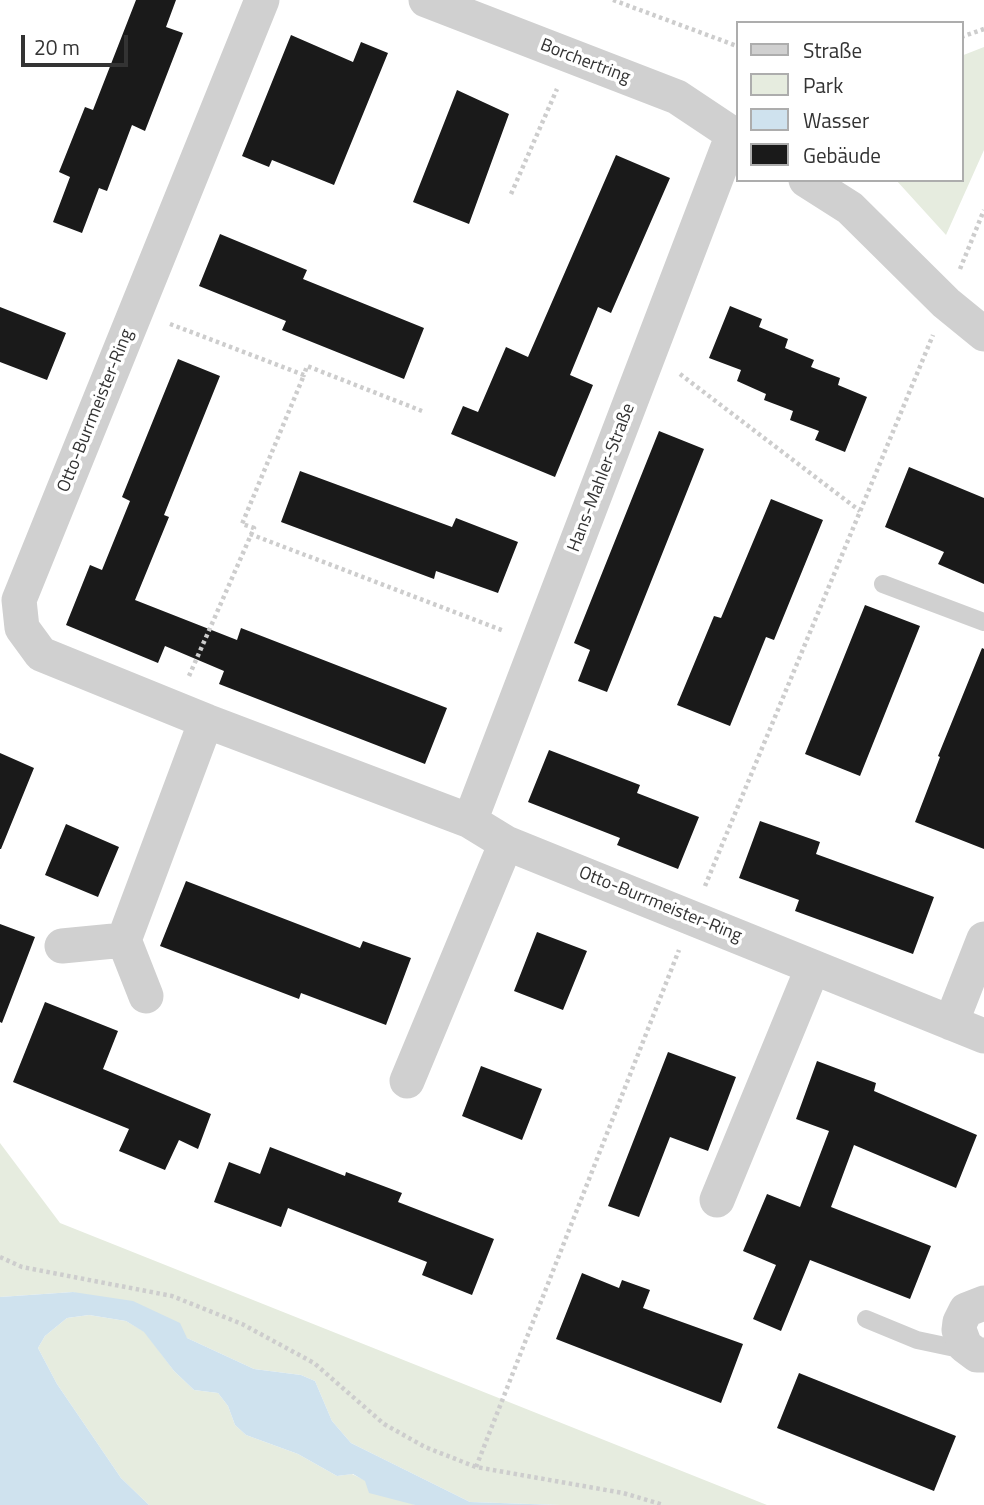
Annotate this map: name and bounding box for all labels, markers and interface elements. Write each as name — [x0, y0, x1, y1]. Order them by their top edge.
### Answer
scale bar — [24, 21, 131, 65]
legend — [736, 21, 963, 182]
text: 20 m — [34, 31, 80, 63]
text: Straße — [803, 34, 862, 66]
street label: Borchertring — [537, 35, 633, 89]
text: Park — [803, 69, 843, 101]
text: Wasser — [803, 104, 869, 136]
text: Gebäude — [803, 139, 881, 171]
street label: Otto-Burrmeister-Ring — [53, 326, 139, 496]
street label: Hans-Mahler-Straße — [564, 401, 640, 555]
street label: Otto-Burrmeister-Ring — [575, 862, 745, 948]

